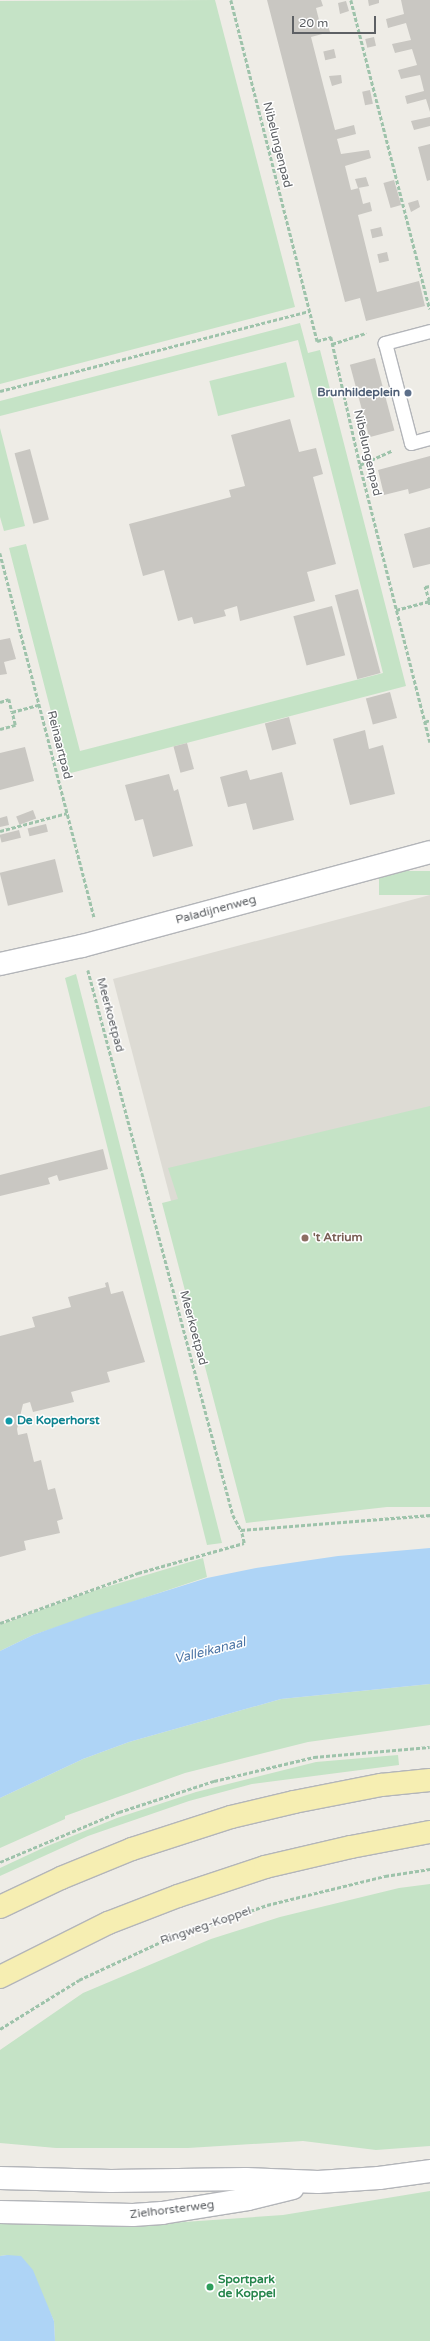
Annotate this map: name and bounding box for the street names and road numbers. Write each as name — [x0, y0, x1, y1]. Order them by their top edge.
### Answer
street label: Nibelungenpad — [259, 101, 295, 189]
street label: Nibelungenpad — [350, 408, 384, 498]
street label: Reinaartpad — [44, 709, 74, 781]
street label: Paladijnenweg — [174, 892, 258, 928]
street label: Meerkoetpad — [93, 976, 127, 1054]
street label: Meerkoetpad — [176, 1289, 210, 1367]
street label: Ringweg-Koppel — [159, 1904, 253, 1948]
street label: Zielhorsterweg — [129, 2198, 215, 2222]

